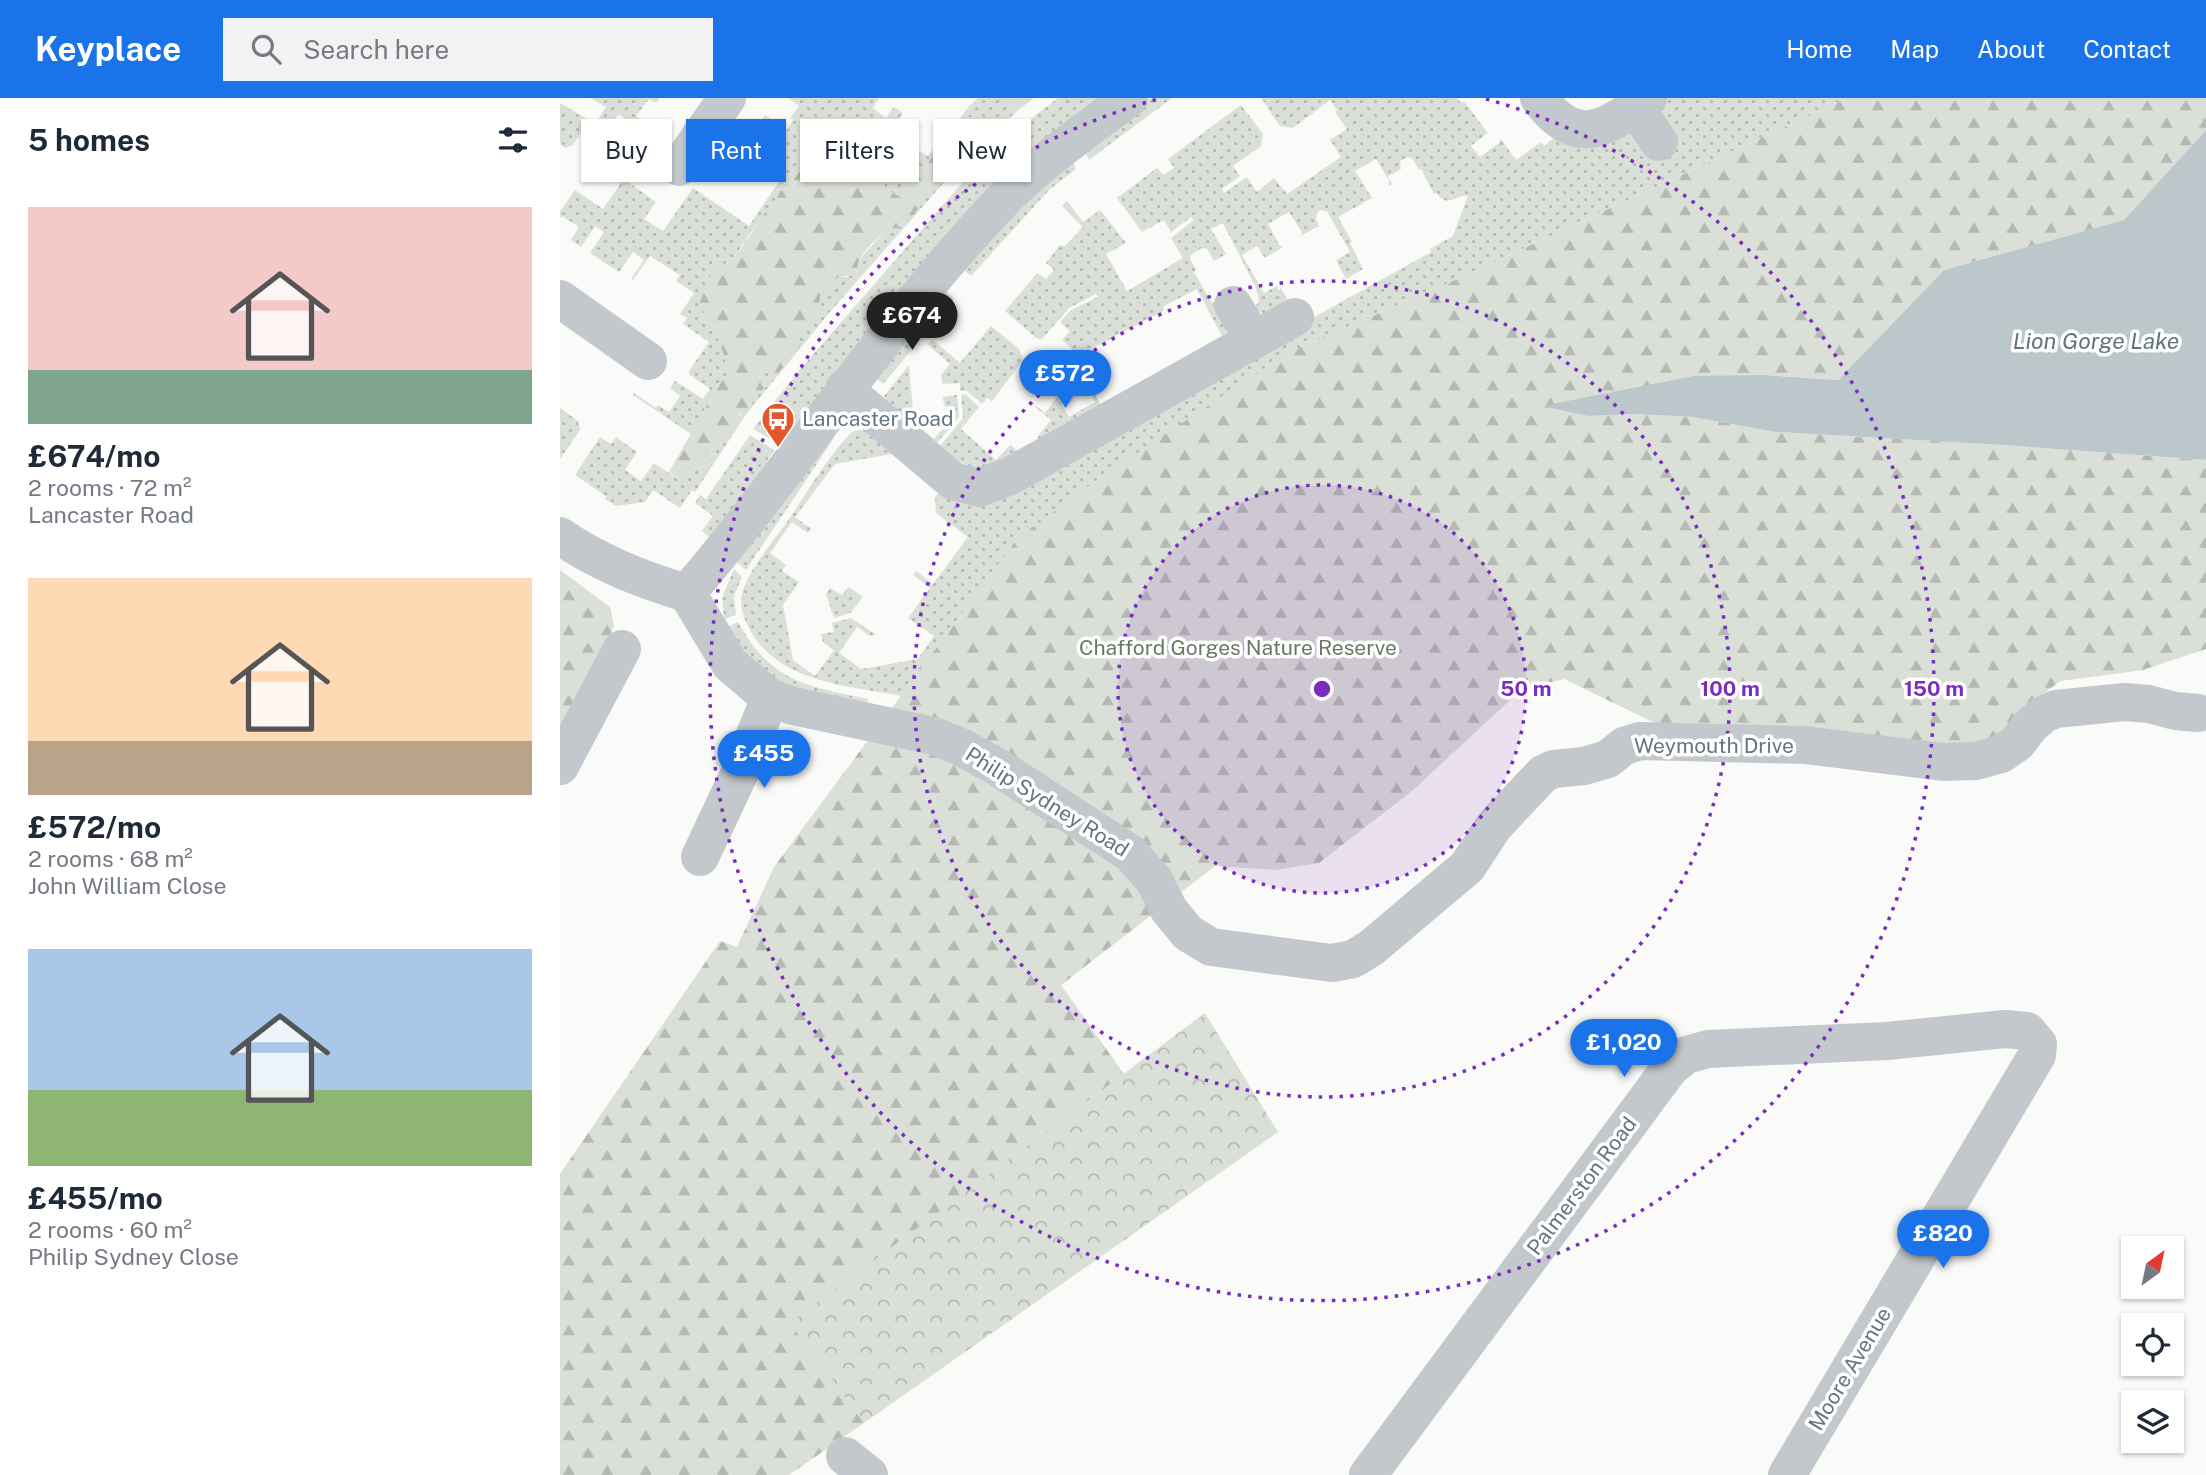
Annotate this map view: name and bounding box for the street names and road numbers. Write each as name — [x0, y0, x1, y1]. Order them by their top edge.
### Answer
street label: Weymouth Drive — [1634, 733, 1794, 758]
street label: Philip Sydney Road — [961, 741, 1133, 862]
street label: Palmerston Road — [1522, 1112, 1642, 1260]
street label: Moore Avenue — [1803, 1303, 1896, 1435]

